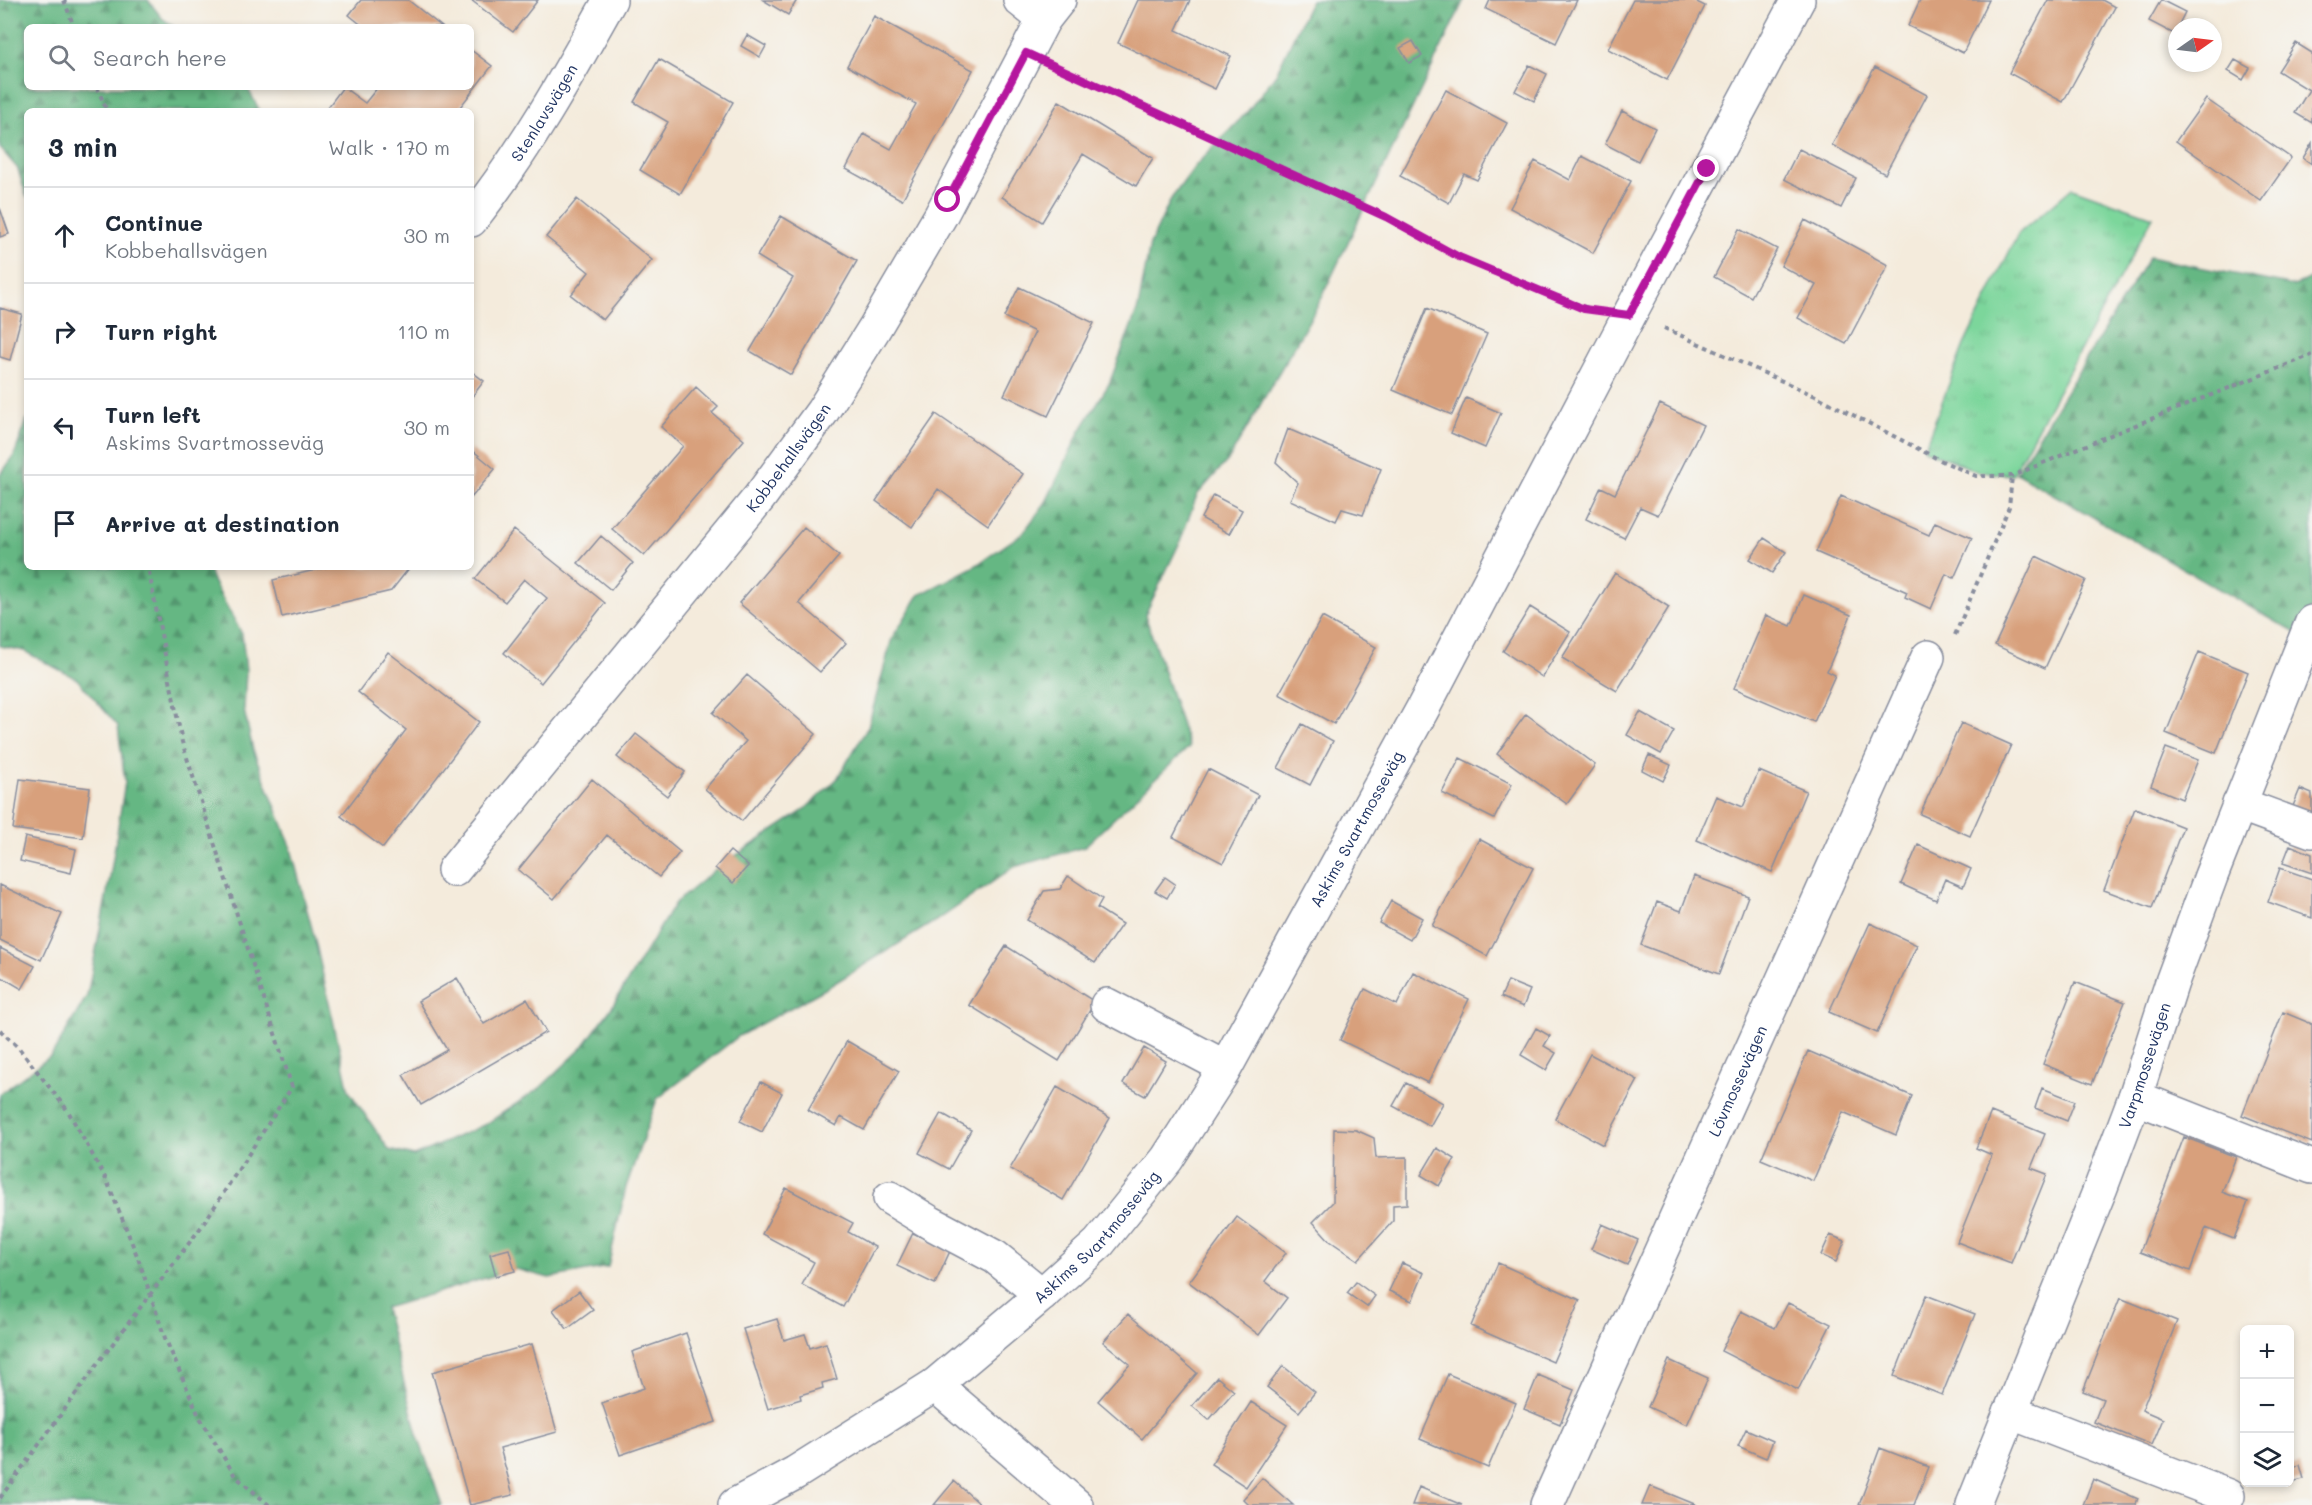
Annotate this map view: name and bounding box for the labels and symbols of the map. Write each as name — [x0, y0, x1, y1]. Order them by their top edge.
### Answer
north arrow — [2168, 18, 2222, 72]
street label: Stenlavsvägen — [506, 60, 582, 165]
route end — [1693, 155, 1719, 181]
route start — [934, 186, 960, 212]
street label: Kobbehallsvägen — [741, 399, 835, 516]
street label: Askims Svartmosseväg — [1305, 747, 1407, 911]
street label: Varpmossevägen — [2113, 999, 2175, 1131]
street label: Lövmossevägen — [1703, 1022, 1771, 1140]
street label: Askims Svartmosseväg — [1029, 1166, 1164, 1307]

